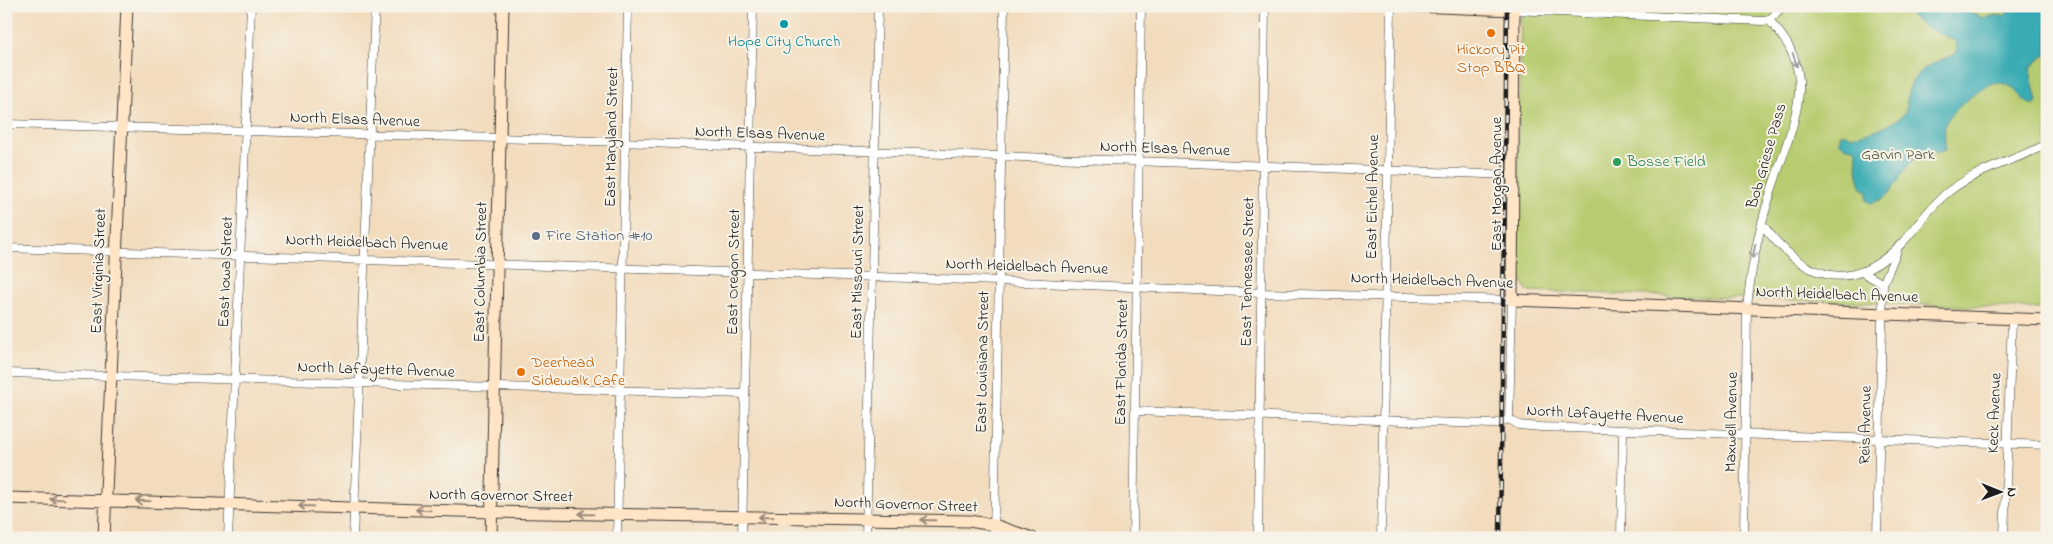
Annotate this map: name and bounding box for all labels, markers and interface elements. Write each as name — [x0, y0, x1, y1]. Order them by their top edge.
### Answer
marker: Hope City Church — [778, 18, 790, 30]
marker: Hickory Pit Stop BBQ — [1485, 27, 1497, 39]
place label: Hope City Church — [728, 30, 840, 54]
place label: Hickory Pit Stop BBQ — [1456, 38, 1526, 80]
one-way arrow — [1791, 52, 1800, 68]
street label: East Maryland Street — [599, 66, 625, 207]
street label: Bob Griese Pass — [1740, 100, 1794, 212]
street label: North Elsas Avenue — [290, 106, 421, 134]
street label: East Morgan Avenue — [1485, 116, 1509, 251]
street label: North Elsas Avenue — [695, 120, 826, 148]
street label: East Eichel Avenue — [1360, 134, 1386, 260]
street label: North Elsas Avenue — [1100, 135, 1231, 163]
park label: Garvin Park — [1861, 143, 1936, 167]
place label: Bosse Field — [1626, 150, 1706, 174]
marker: Bosse Field — [1611, 156, 1623, 168]
street label: East Tennessee Street — [1235, 196, 1261, 347]
street label: East Columbia Street — [468, 201, 494, 343]
street label: East Missouri Street — [845, 204, 871, 339]
street label: East Virginia Street — [85, 207, 113, 334]
street label: East Oregon Street — [721, 208, 747, 335]
street label: East Iowa Street — [212, 215, 240, 328]
place label: Fire Station #10 — [545, 224, 653, 248]
street label: North Heidelbach Avenue — [285, 228, 450, 258]
marker: Fire Station #10 — [530, 230, 542, 242]
one-way arrow — [1749, 242, 1759, 258]
street label: North Heidelbach Avenue — [945, 252, 1110, 282]
street label: North Heidelbach Avenue — [1350, 266, 1515, 296]
street label: North Heidelbach Avenue — [1755, 280, 1920, 310]
street label: East Louisiana Street — [970, 290, 996, 433]
street label: East Florida Street — [1109, 298, 1135, 426]
place label: Deerhead Sidewalk Cafe — [530, 351, 626, 393]
street label: North Lafayette Avenue — [297, 355, 456, 385]
marker: Deerhead Sidewalk Cafe — [515, 366, 527, 378]
street label: Maxwell Avenue — [1719, 371, 1745, 472]
street label: Keck Avenue — [1982, 371, 2008, 454]
street label: Reis Avenue — [1853, 385, 1879, 465]
street label: North Lafayette Avenue — [1526, 399, 1685, 431]
north arrow — [1976, 466, 2026, 516]
street label: North Governor Street — [429, 483, 574, 509]
text: N — [2001, 487, 2022, 497]
street label: North Governor Street — [834, 490, 979, 520]
one-way arrow — [50, 494, 66, 504]
one-way arrow — [135, 497, 151, 506]
one-way arrow — [298, 502, 314, 511]
one-way arrow — [416, 506, 432, 515]
one-way arrow — [578, 509, 594, 519]
one-way arrow — [758, 512, 774, 522]
one-way arrow — [921, 515, 937, 525]

